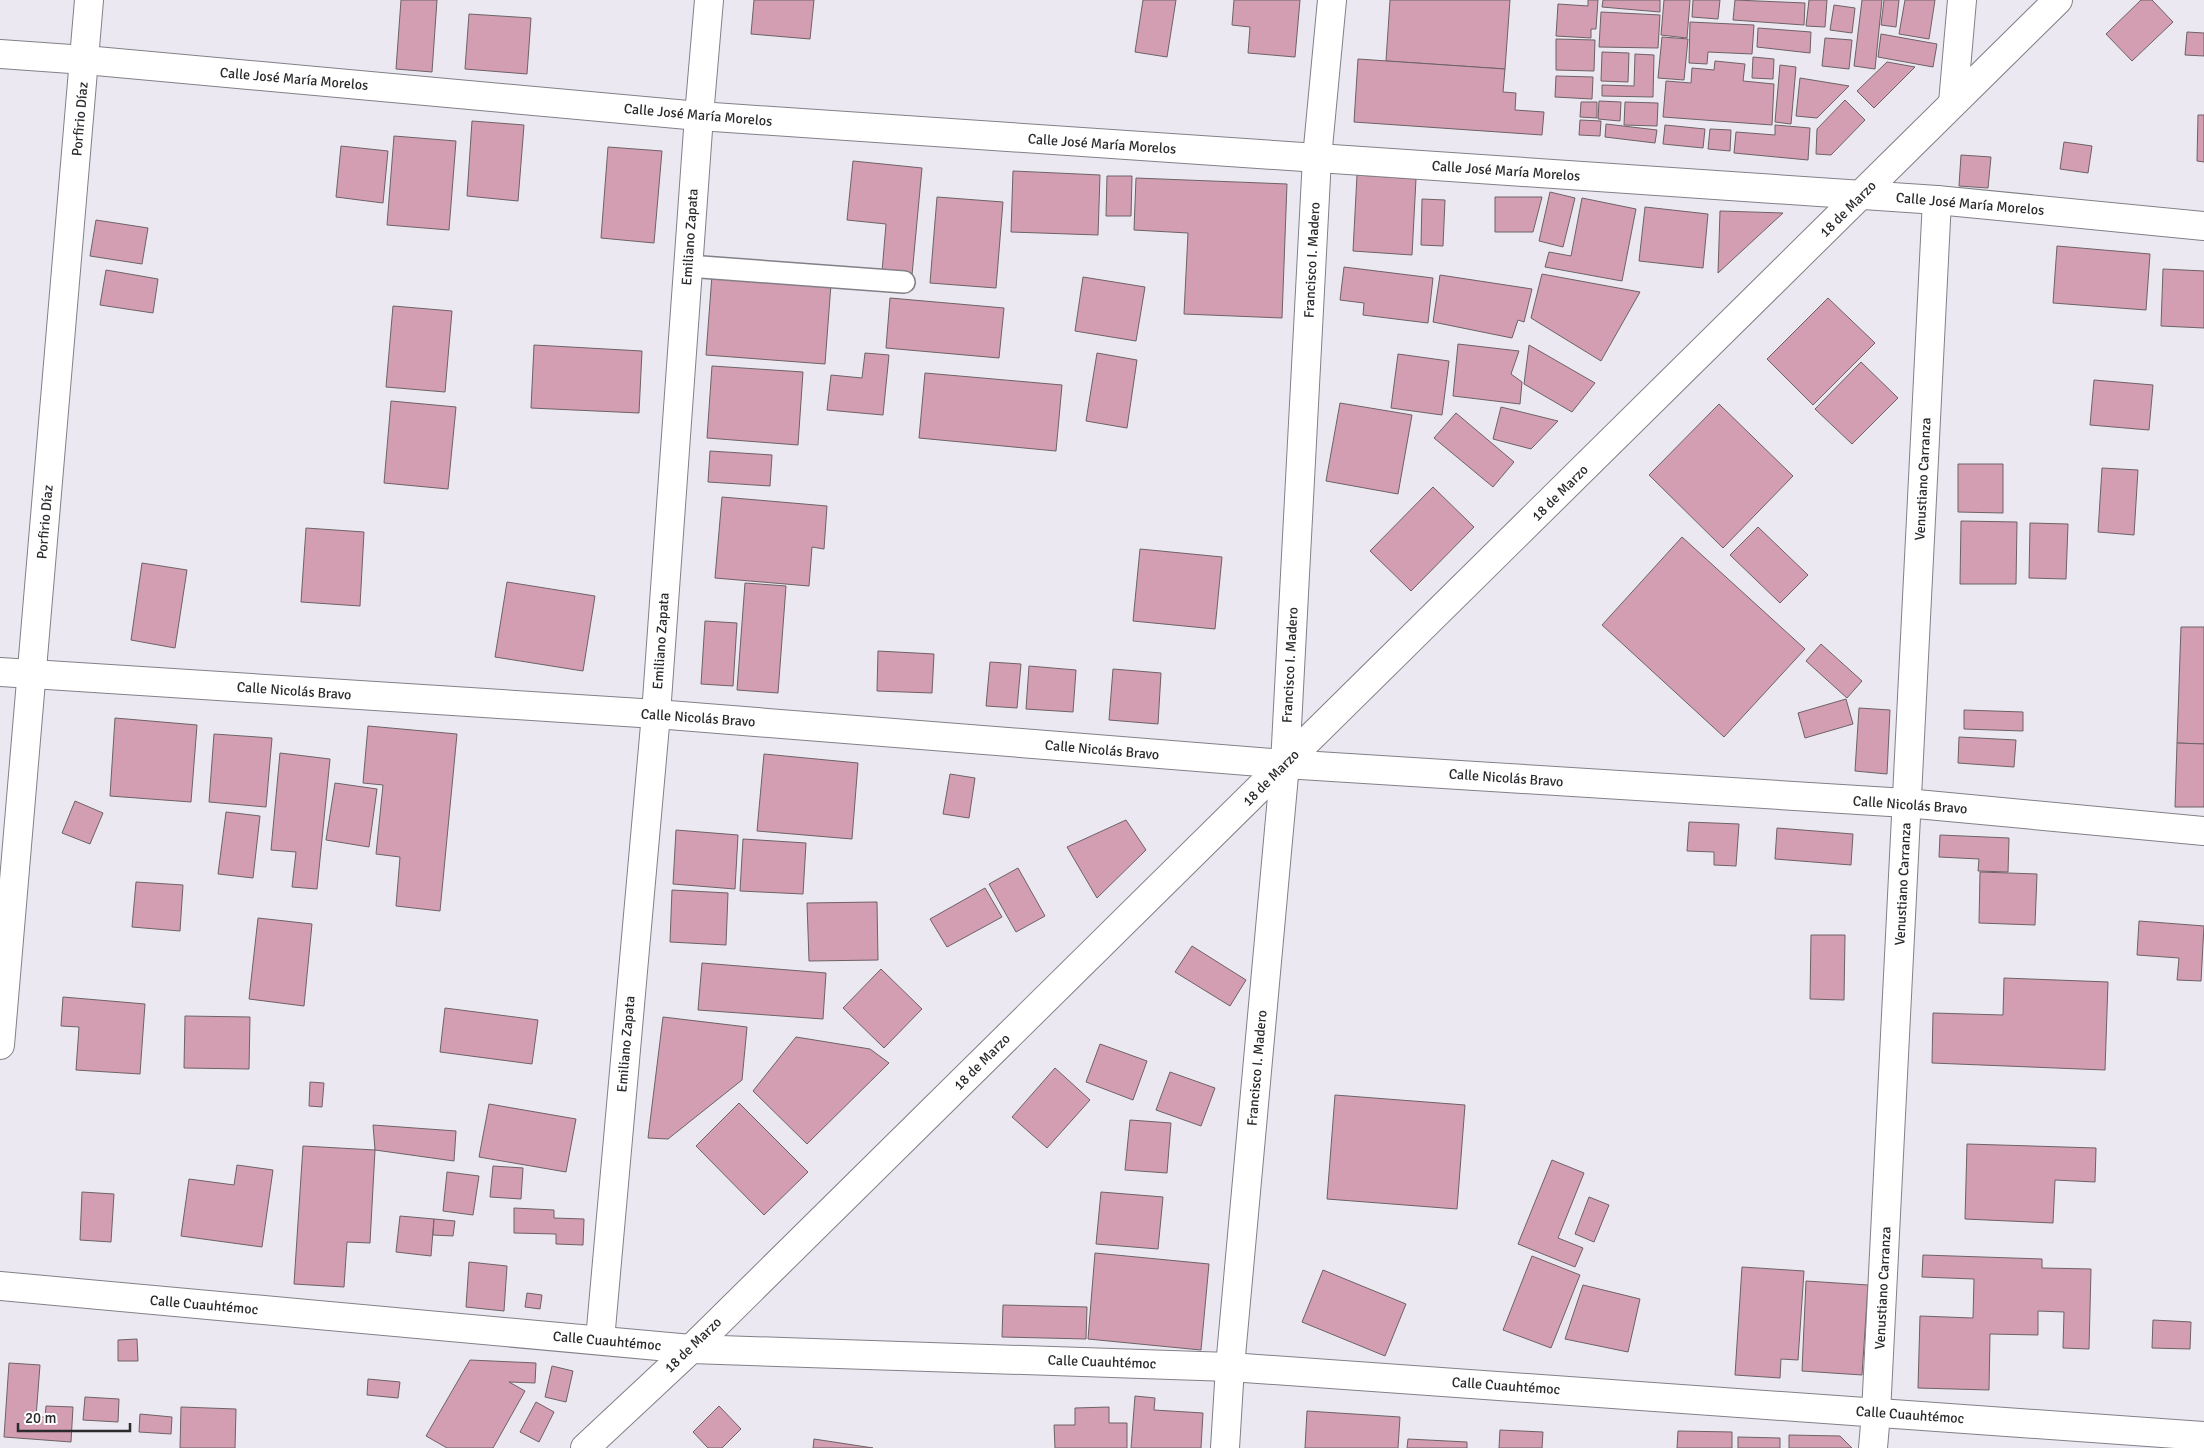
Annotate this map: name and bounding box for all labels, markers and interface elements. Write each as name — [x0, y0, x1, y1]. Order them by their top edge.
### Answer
street label: Calle José María Morelos — [219, 64, 369, 94]
street label: Porfirio Díaz — [68, 81, 92, 157]
street label: Calle José María Morelos — [623, 100, 773, 130]
street label: Calle José María Morelos — [1027, 130, 1177, 158]
street label: Calle José María Morelos — [1431, 157, 1581, 185]
street label: 18 de Marzo — [1816, 177, 1880, 241]
street label: Emiliano Zapata — [678, 188, 702, 286]
street label: Calle José María Morelos — [1895, 189, 2045, 219]
street label: Francisco I. Madero — [1300, 202, 1324, 318]
street label: Venustiano Carranza — [1911, 417, 1935, 541]
street label: 18 de Marzo — [1528, 461, 1592, 525]
street label: Porfirio Díaz — [33, 484, 57, 560]
street label: Emiliano Zapata — [649, 592, 673, 690]
street label: Francisco I. Madero — [1278, 607, 1302, 723]
street label: Calle Nicolás Bravo — [236, 679, 352, 703]
street label: Calle Nicolás Bravo — [640, 706, 756, 730]
street label: Calle Nicolás Bravo — [1044, 737, 1160, 763]
street label: 18 de Marzo — [1239, 746, 1303, 810]
street label: Calle Nicolás Bravo — [1448, 766, 1564, 790]
street label: Calle Nicolás Bravo — [1852, 793, 1968, 817]
street label: Venustiano Carranza — [1891, 822, 1915, 946]
street label: Emiliano Zapata — [613, 995, 639, 1093]
street label: Francisco I. Madero — [1243, 1009, 1271, 1127]
street label: 18 de Marzo — [950, 1030, 1014, 1094]
street label: Venustiano Carranza — [1871, 1226, 1895, 1350]
street label: Calle Cuauhtémoc — [149, 1292, 259, 1318]
street label: 18 de Marzo — [661, 1314, 725, 1376]
street label: Calle Cuauhtémoc — [552, 1328, 662, 1354]
street label: Calle Cuauhtémoc — [1047, 1352, 1157, 1372]
street label: Calle Cuauhtémoc — [1451, 1374, 1561, 1398]
scale bar — [18, 1400, 130, 1432]
street label: Calle Cuauhtémoc — [1855, 1403, 1965, 1427]
text: 20 m — [25, 1409, 56, 1427]

